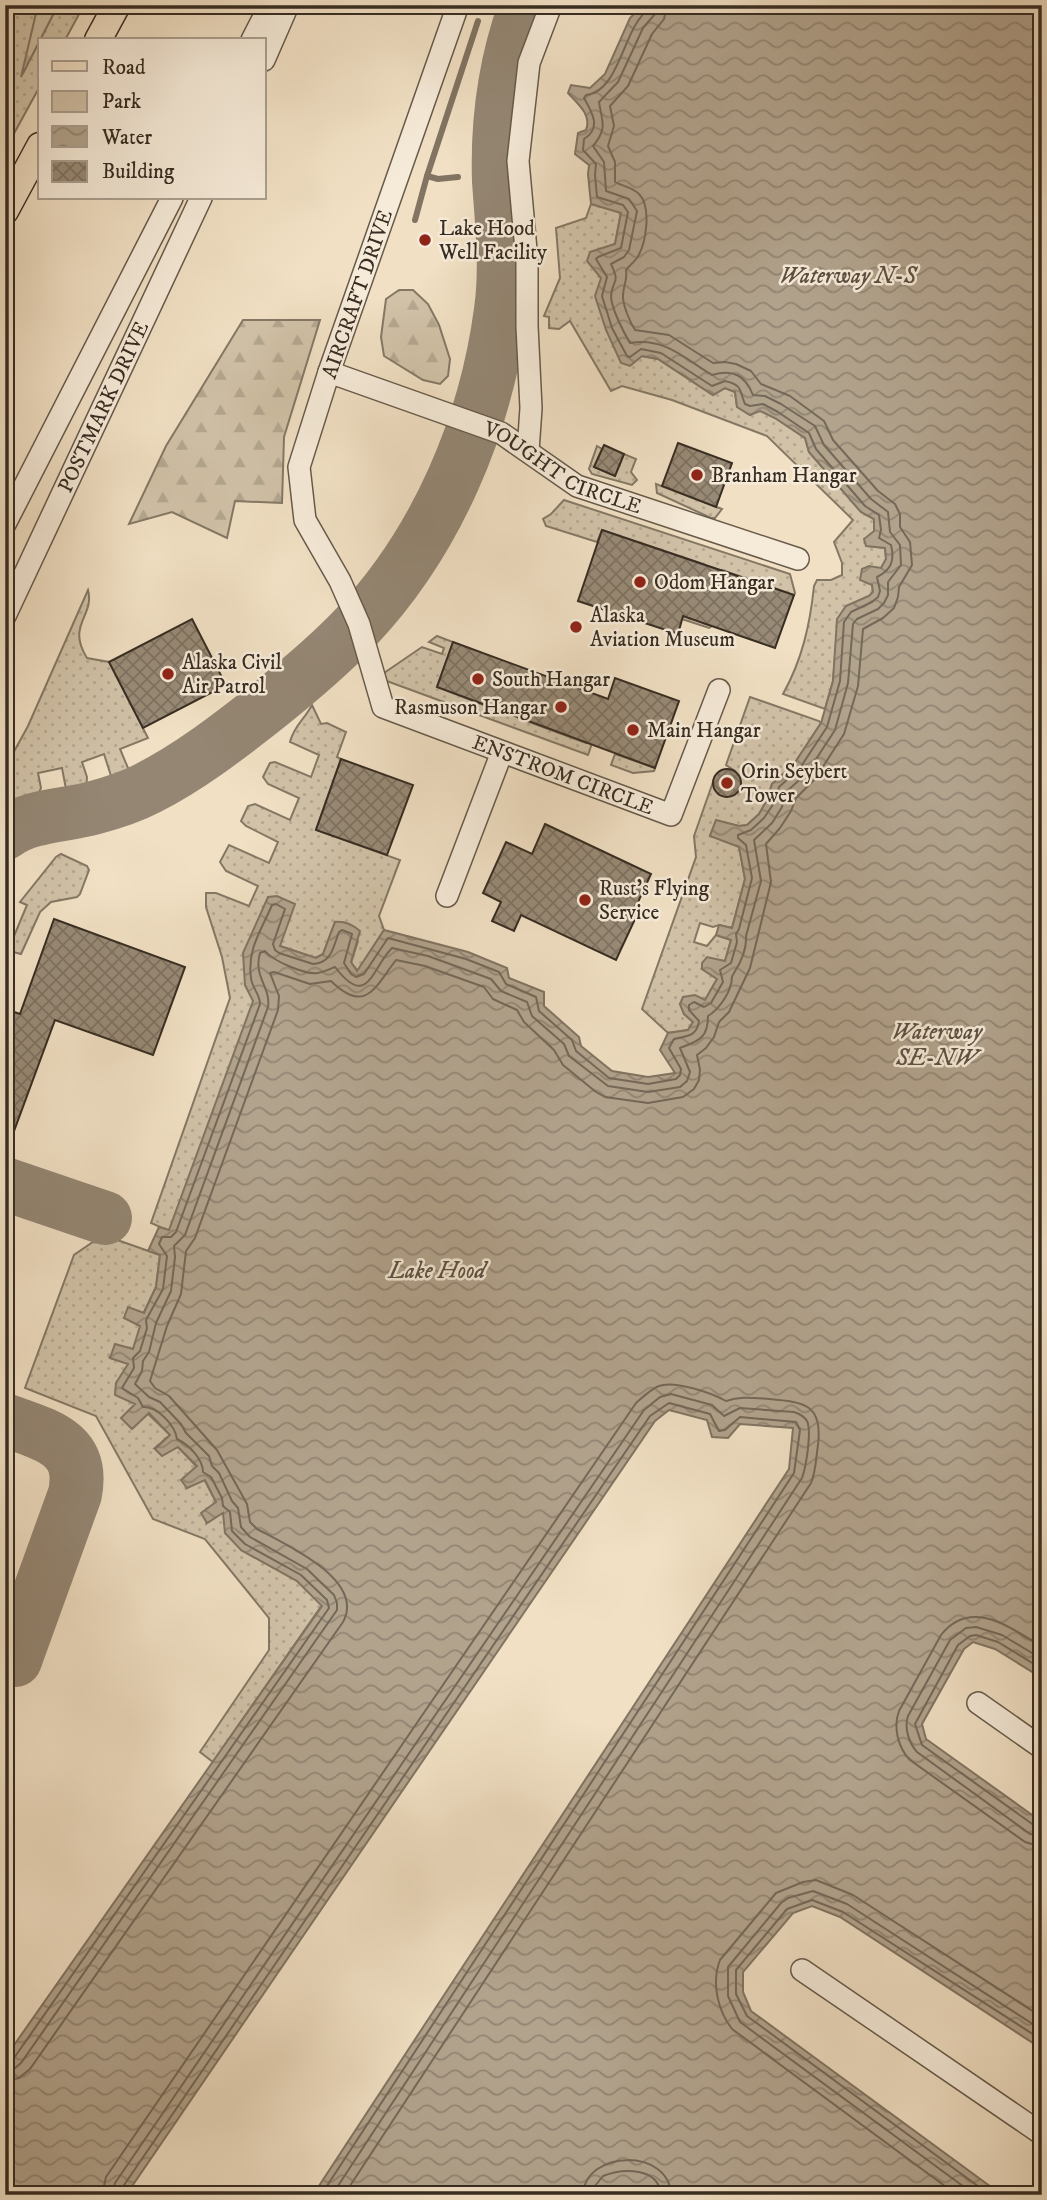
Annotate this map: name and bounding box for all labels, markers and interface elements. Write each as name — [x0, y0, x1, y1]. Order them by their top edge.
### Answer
legend — [38, 38, 266, 200]
text: Road — [102, 55, 146, 81]
text: Park — [102, 89, 142, 115]
text: Water — [101, 125, 152, 151]
text: Building — [102, 159, 175, 185]
street label: AIRCRAFT DRIVE — [317, 206, 399, 382]
place label: Lake Hood Well Facility — [438, 216, 548, 266]
marker: Lake Hood Well Facility — [417, 232, 433, 248]
water label: Waterway N-S — [780, 262, 919, 291]
street label: POSTMARK DRIVE — [53, 317, 155, 497]
street label: VOUGHT CIRCLE — [479, 416, 645, 520]
place label: Branham Hangar — [711, 463, 857, 489]
marker: Branham Hangar — [689, 467, 705, 483]
place label: Odom Hangar — [654, 570, 775, 596]
marker: Odom Hangar — [632, 574, 648, 590]
place label: Alaska Aviation Museum — [590, 603, 735, 653]
marker: Alaska Aviation Museum — [568, 619, 584, 635]
place label: Alaska Civil Air Patrol — [182, 650, 282, 700]
marker: Alaska Civil Air Patrol — [160, 666, 176, 682]
place label: South Hangar — [492, 667, 610, 693]
marker: South Hangar — [470, 671, 486, 687]
place label: Rasmuson Hangar — [394, 695, 547, 721]
marker: Rasmuson Hangar — [553, 699, 569, 715]
place label: Main Hangar — [647, 718, 761, 744]
marker: Main Hangar — [625, 722, 641, 738]
street label: ENSTROM CIRCLE — [468, 730, 657, 821]
place label: Orin Seybert Tower — [741, 759, 848, 809]
marker: Orin Seybert Tower — [719, 775, 735, 791]
place label: Rust's Flying Service — [599, 876, 710, 926]
marker: Rust's Flying Service — [577, 892, 593, 908]
water label: Waterway SE-NW — [892, 1018, 984, 1073]
water label: Lake Hood — [387, 1257, 489, 1286]

